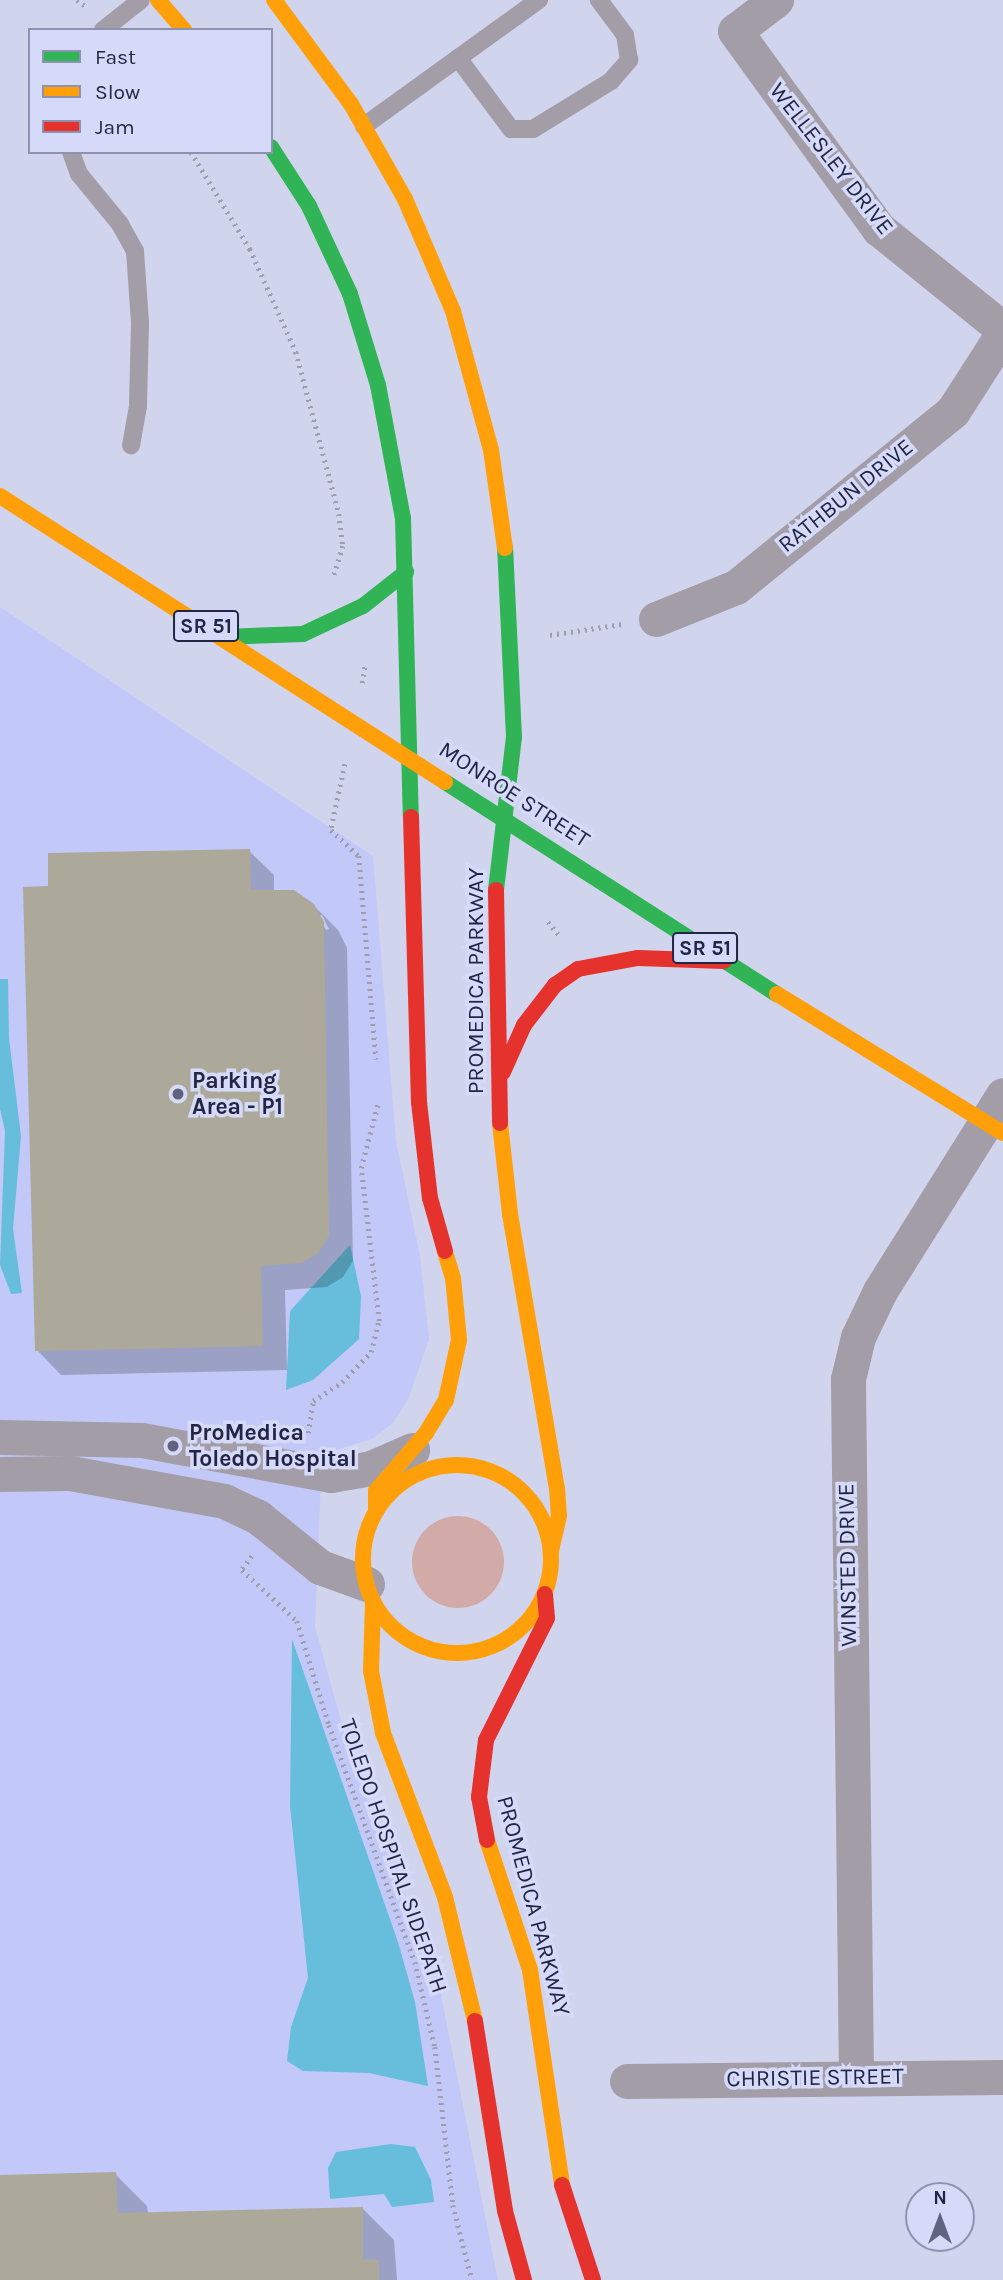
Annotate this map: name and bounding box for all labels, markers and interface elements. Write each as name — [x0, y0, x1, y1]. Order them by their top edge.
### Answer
legend — [28, 28, 273, 154]
text: Fast — [95, 45, 136, 69]
street label: WELLESLEY DRIVE — [763, 78, 899, 240]
text: Slow — [95, 80, 140, 104]
text: Jam — [95, 115, 135, 139]
street label: RATHBUN DRIVE — [773, 433, 919, 559]
road number: SR 51 — [173, 608, 239, 644]
street label: MONROE STREET — [433, 736, 595, 854]
street label: PROMEDICA PARKWAY — [462, 868, 490, 1094]
road number: SR 51 — [672, 930, 738, 965]
place label: Parking Area - P1 — [192, 1067, 283, 1121]
marker: Parking Area - P1 — [170, 1086, 186, 1102]
place label: ProMedica Toledo Hospital — [189, 1419, 357, 1473]
marker: ProMedica Toledo Hospital — [163, 1436, 183, 1456]
street label: WINSTED DRIVE — [833, 1483, 863, 1647]
street label: TOLEDO HOSPITAL SIDEPATH — [333, 1715, 453, 1997]
street label: PROMEDICA PARKWAY — [490, 1793, 576, 2019]
street label: CHRISTIE STREET — [726, 2063, 904, 2093]
north arrow — [905, 2182, 975, 2252]
text: N — [933, 2187, 947, 2209]

